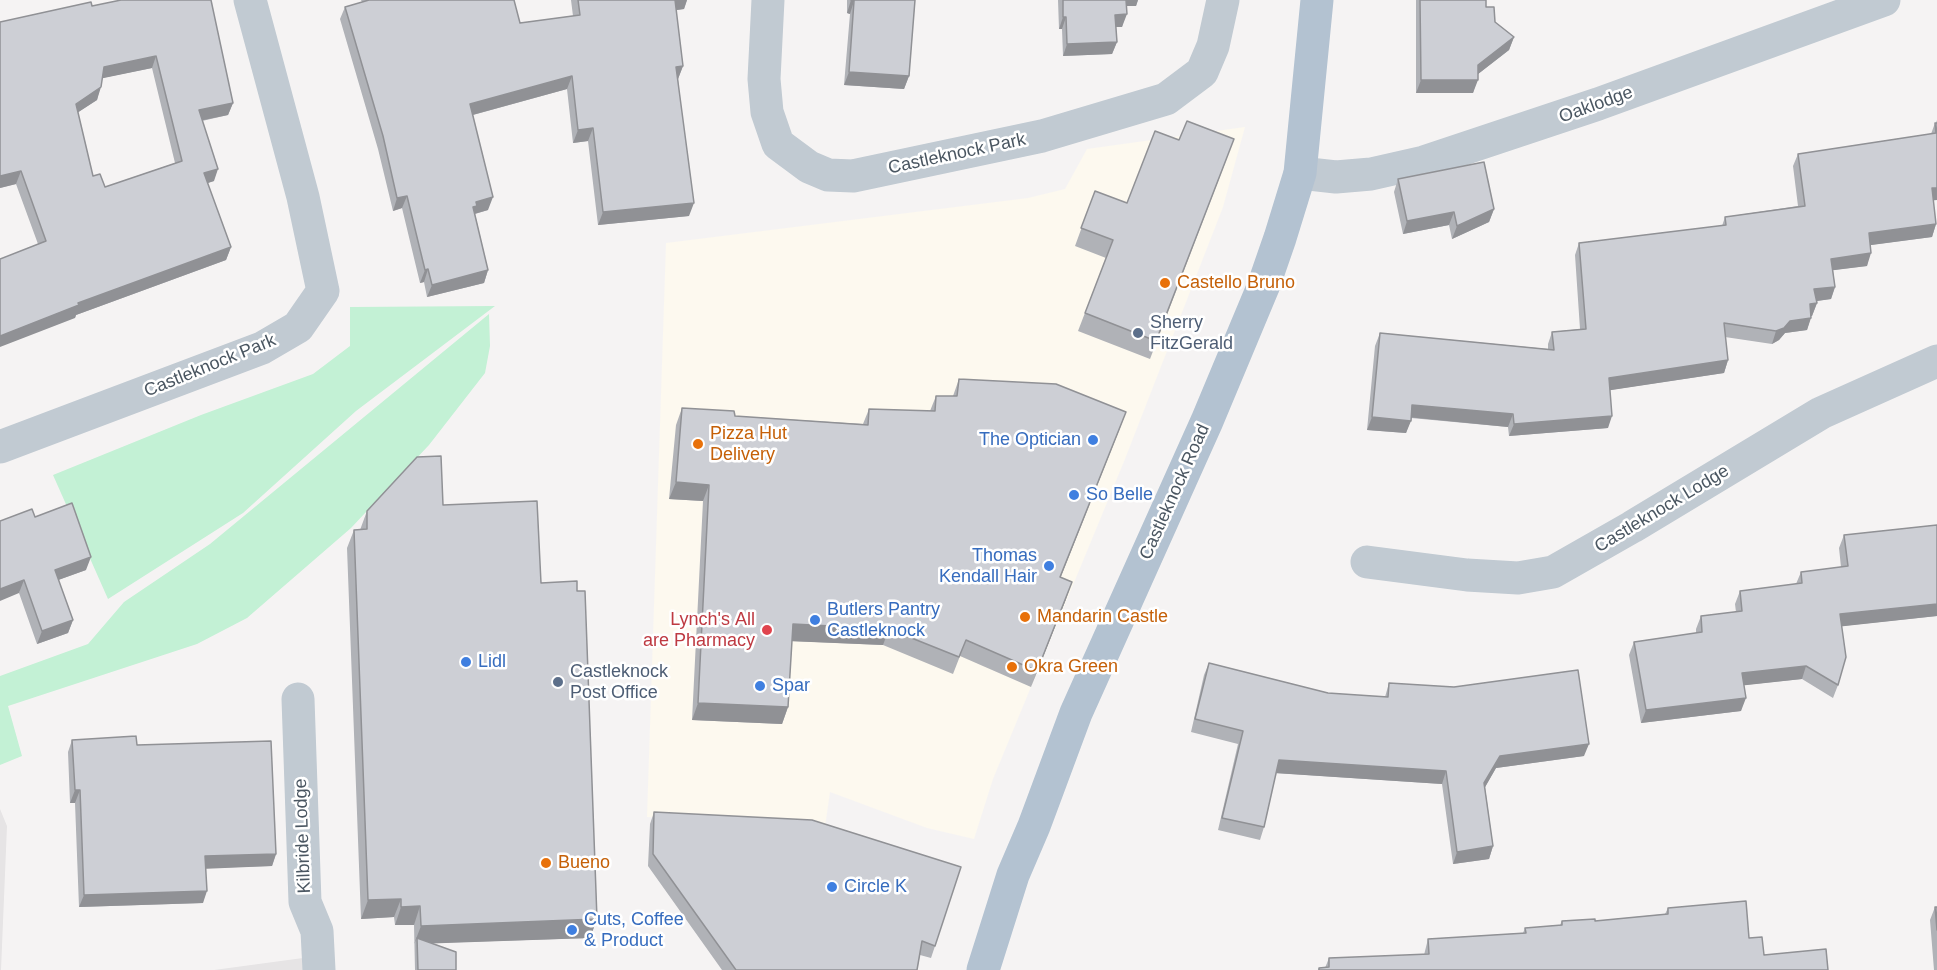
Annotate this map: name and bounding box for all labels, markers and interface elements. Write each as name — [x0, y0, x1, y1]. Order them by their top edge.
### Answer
street label: Oaklodge — [1556, 82, 1636, 128]
street label: Castleknock Park — [886, 129, 1028, 179]
place label: Castello Bruno — [1177, 272, 1295, 294]
marker: Castello Bruno — [1158, 276, 1172, 290]
place label: Sherry FitzGerald — [1150, 312, 1233, 354]
marker: Sherry FitzGerald — [1131, 326, 1145, 340]
street label: Castleknock Park — [141, 330, 279, 402]
street label: Castleknock Road — [1135, 421, 1215, 563]
place label: Pizza Hut Delivery — [710, 423, 787, 466]
place label: The Optician — [979, 429, 1081, 451]
marker: The Optician — [1086, 433, 1100, 447]
marker: Pizza Hut Delivery — [691, 437, 705, 451]
street label: Castleknock Lodge — [1591, 460, 1733, 558]
place label: So Belle — [1086, 484, 1153, 506]
marker: So Belle — [1067, 488, 1081, 502]
place label: Thomas Kendall Hair — [939, 545, 1037, 588]
marker: Thomas Kendall Hair — [1042, 559, 1056, 573]
place label: Butlers Pantry Castleknock — [827, 599, 940, 642]
place label: Mandarin Castle — [1037, 606, 1168, 628]
place label: Lynch's All are Pharmacy — [643, 609, 755, 652]
marker: Mandarin Castle — [1018, 610, 1032, 624]
marker: Butlers Pantry Castleknock — [808, 613, 822, 627]
marker: Lynch's All are Pharmacy — [760, 623, 774, 637]
place label: Lidl — [478, 651, 506, 673]
marker: Lidl — [459, 655, 473, 669]
place label: Okra Green — [1024, 656, 1118, 678]
marker: Okra Green — [1005, 660, 1019, 674]
place label: Castleknock Post Office — [570, 661, 668, 704]
marker: Castleknock Post Office — [551, 675, 565, 689]
place label: Spar — [772, 675, 810, 697]
marker: Spar — [753, 679, 767, 693]
street label: Kilbride Lodge — [290, 778, 316, 894]
place label: Bueno — [558, 852, 610, 874]
marker: Bueno — [539, 856, 553, 870]
place label: Circle K — [844, 876, 907, 898]
marker: Circle K — [825, 880, 839, 894]
place label: Cuts, Coffee & Product — [584, 909, 684, 952]
marker: Cuts, Coffee & Product — [565, 923, 579, 937]

